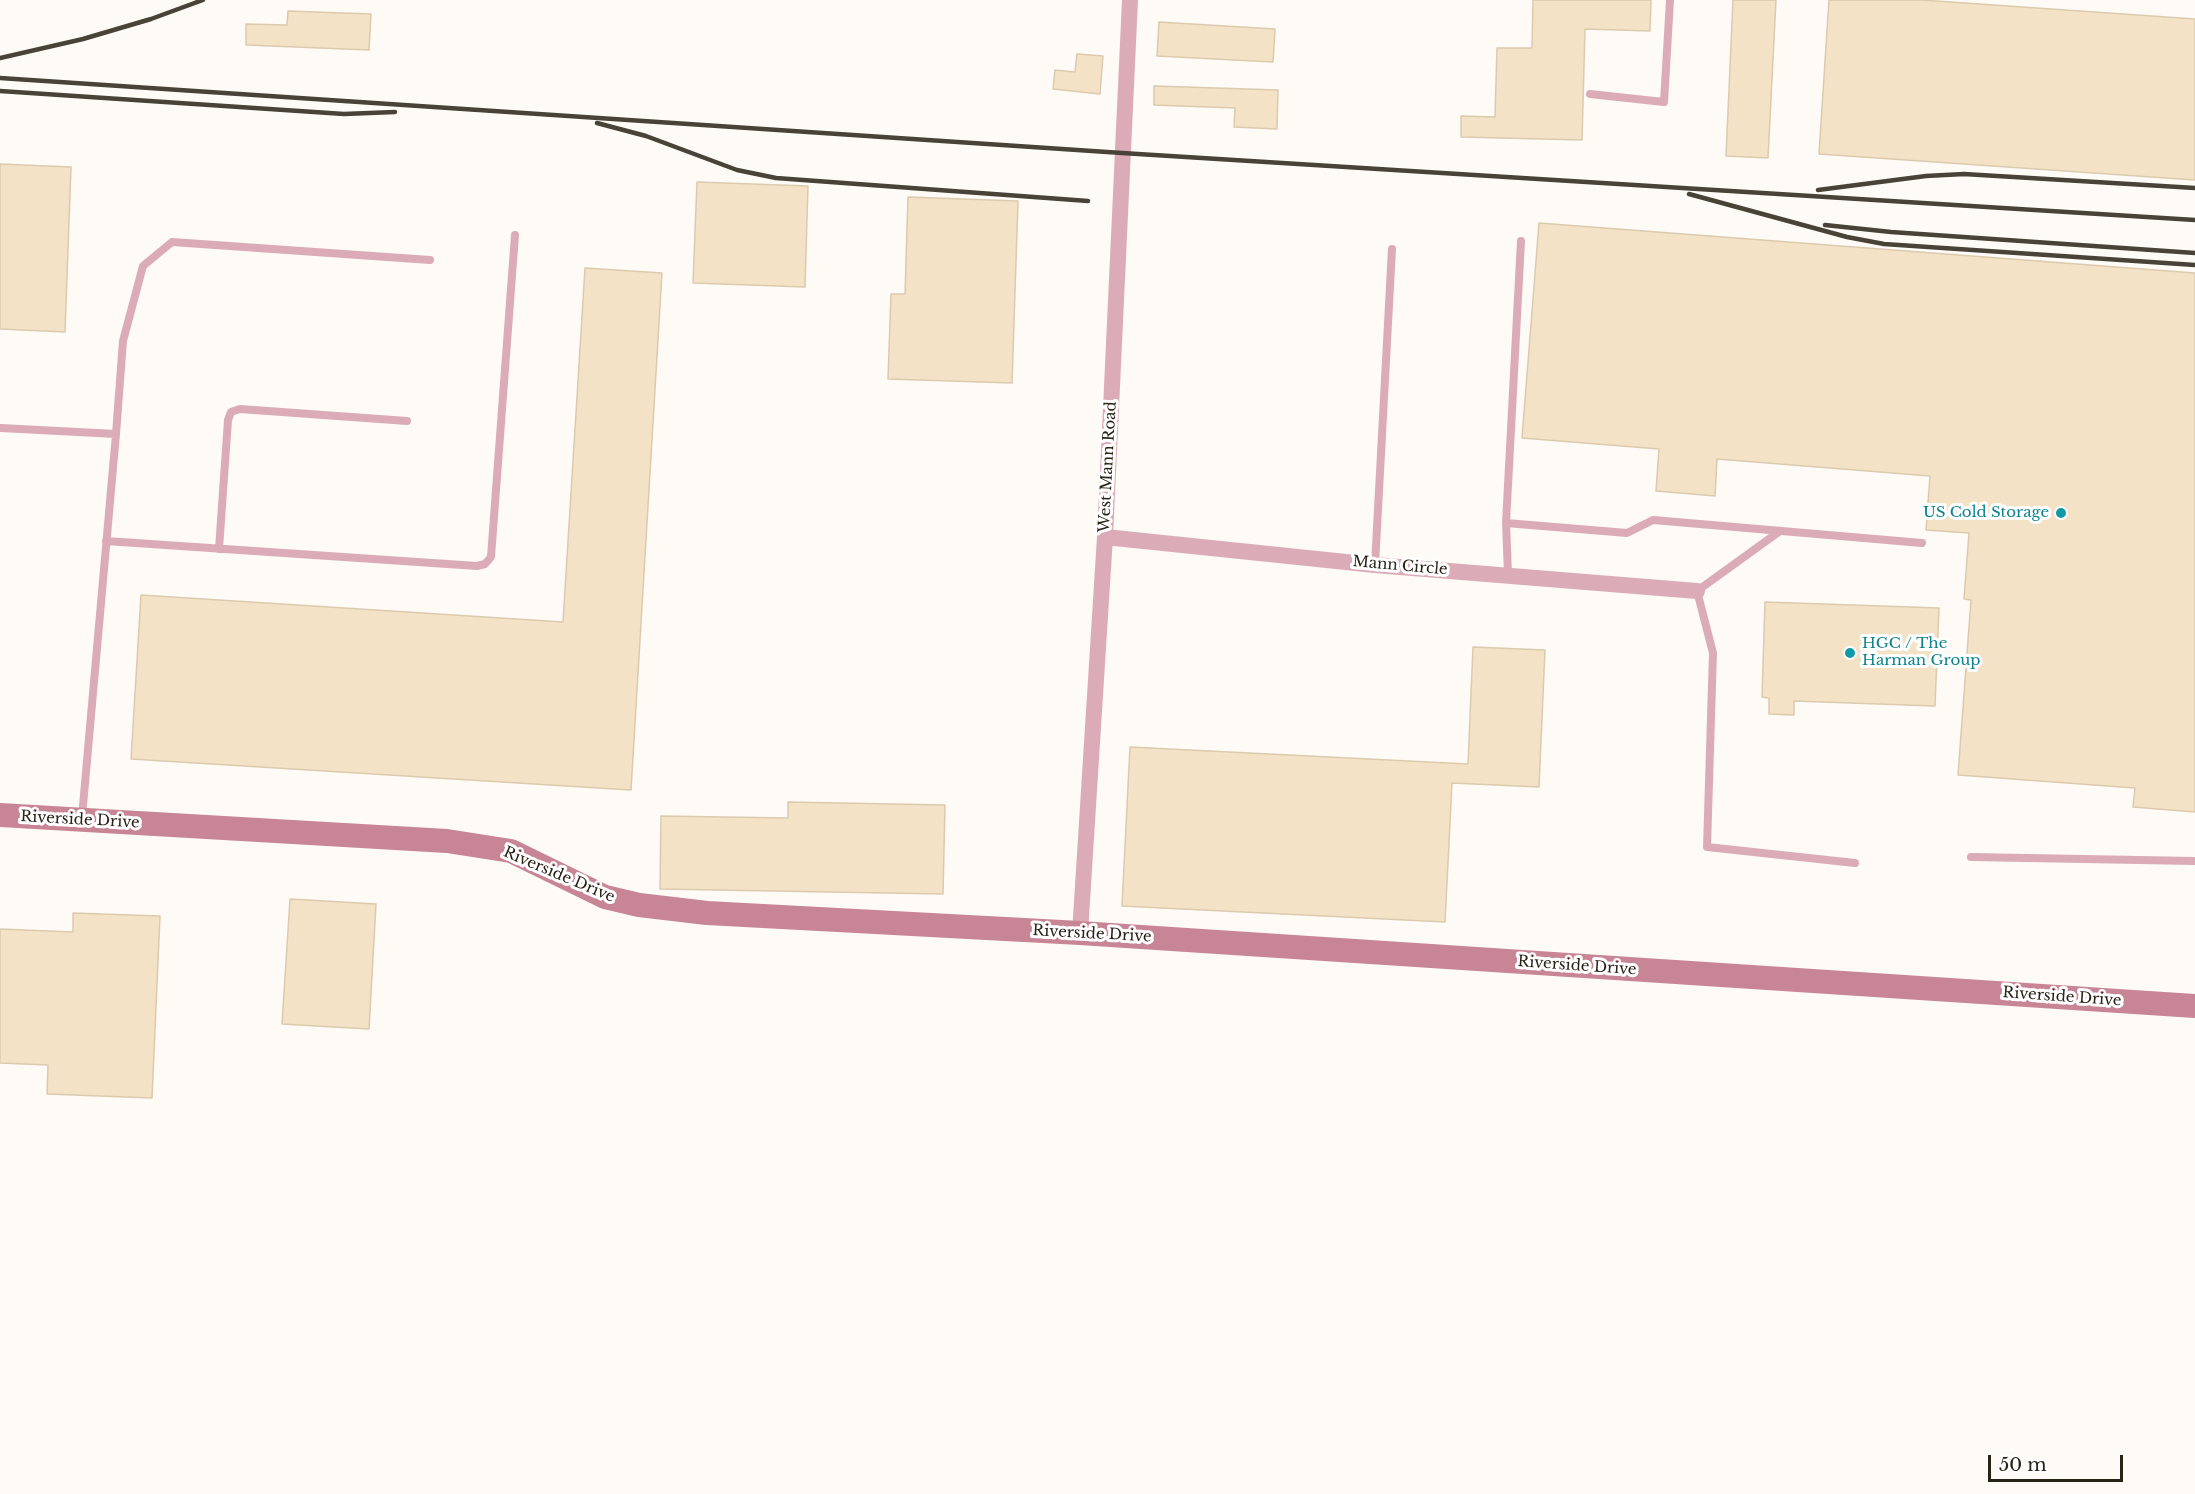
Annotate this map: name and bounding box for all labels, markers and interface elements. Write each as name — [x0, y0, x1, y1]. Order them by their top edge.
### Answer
street label: West Mann Road — [1096, 401, 1120, 533]
place label: US Cold Storage — [1923, 504, 2049, 522]
marker: US Cold Storage — [2054, 506, 2068, 520]
street label: Mann Circle — [1352, 553, 1448, 579]
place label: HGC / The Harman Group — [1862, 635, 1980, 670]
marker: HGC / The Harman Group — [1843, 646, 1857, 660]
street label: Riverside Drive — [20, 808, 140, 832]
street label: Riverside Drive — [501, 843, 617, 907]
street label: Riverside Drive — [1032, 922, 1152, 946]
street label: Riverside Drive — [1517, 953, 1637, 979]
street label: Riverside Drive — [2002, 984, 2122, 1010]
scale bar — [1991, 1443, 2126, 1481]
text: 50 m — [1999, 1454, 2047, 1476]

